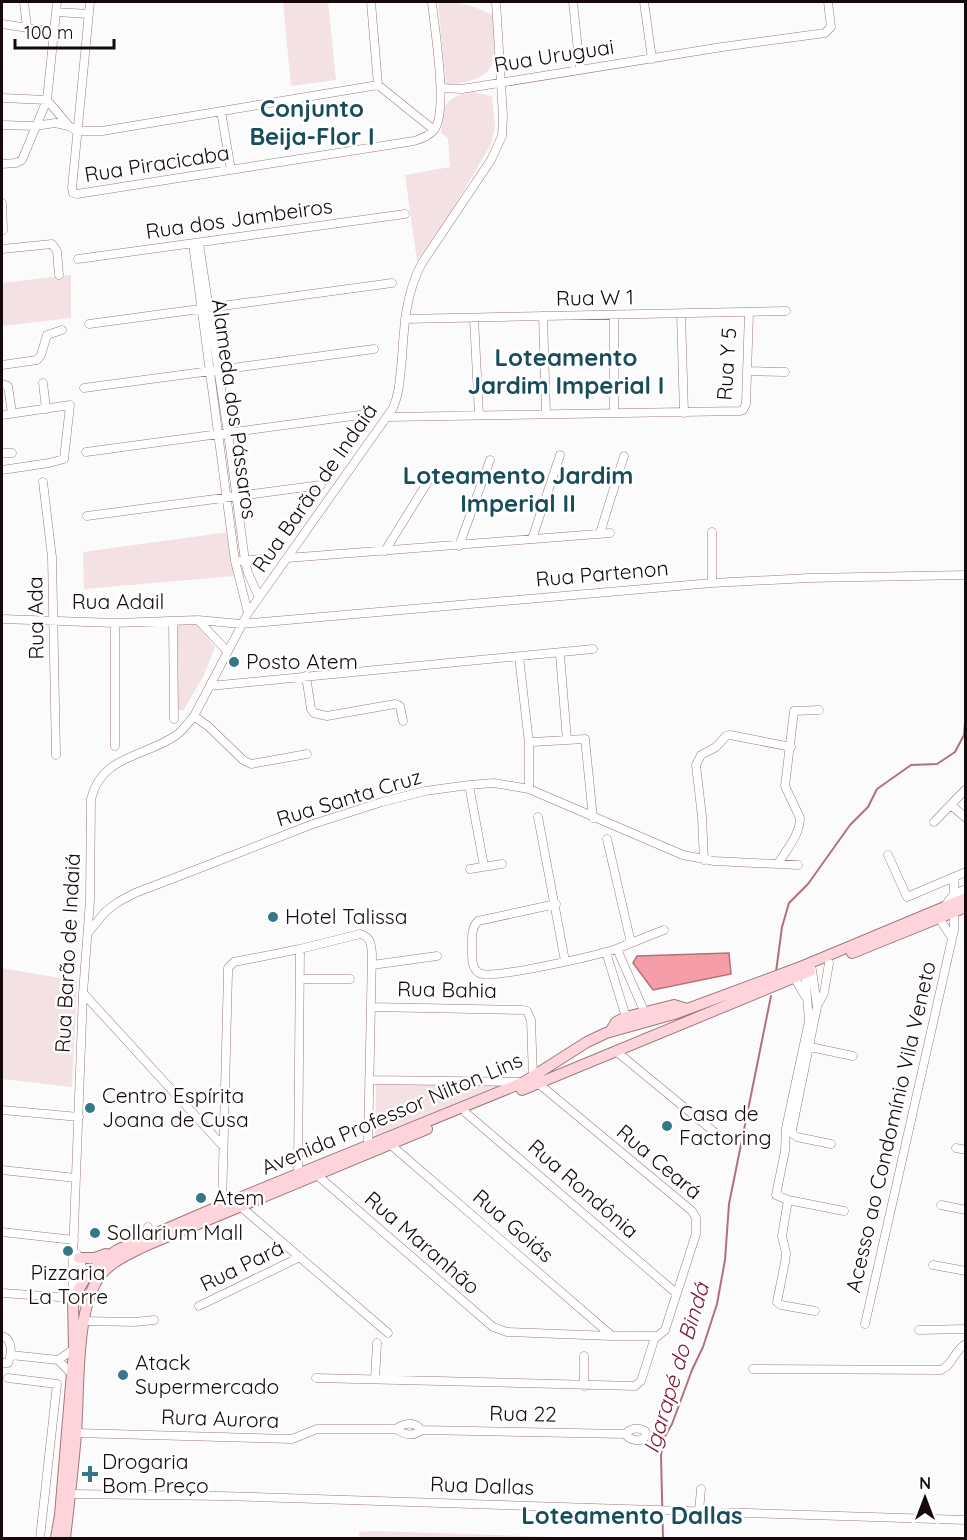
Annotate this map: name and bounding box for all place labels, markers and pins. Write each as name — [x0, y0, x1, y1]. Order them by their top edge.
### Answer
place label: Posto Atem — [246, 648, 358, 674]
marker: Posto Atem — [227, 655, 241, 669]
place label: Hotel Talissa — [285, 903, 407, 929]
marker: Hotel Talissa — [266, 910, 280, 924]
place label: Centro Espírita Joana de Cusa — [102, 1082, 249, 1132]
place label: Casa de Factoring — [679, 1100, 772, 1150]
marker: Centro Espírita Joana de Cusa — [83, 1101, 97, 1115]
marker: Casa de Factoring — [660, 1119, 674, 1133]
place label: Atem — [213, 1184, 265, 1210]
marker: Atem — [194, 1191, 208, 1205]
place label: Sollarium Mall — [107, 1219, 243, 1245]
marker: Sollarium Mall — [88, 1226, 102, 1240]
marker: Pizzaria La Torre — [61, 1244, 75, 1258]
place label: Pizzaria La Torre — [28, 1259, 108, 1309]
place label: Atack Supermercado — [135, 1349, 279, 1399]
marker: Atack Supermercado — [116, 1368, 130, 1382]
place label: Drogaria Bom Preço — [102, 1448, 209, 1498]
marker: Drogaria Bom Preço — [83, 1467, 97, 1481]

